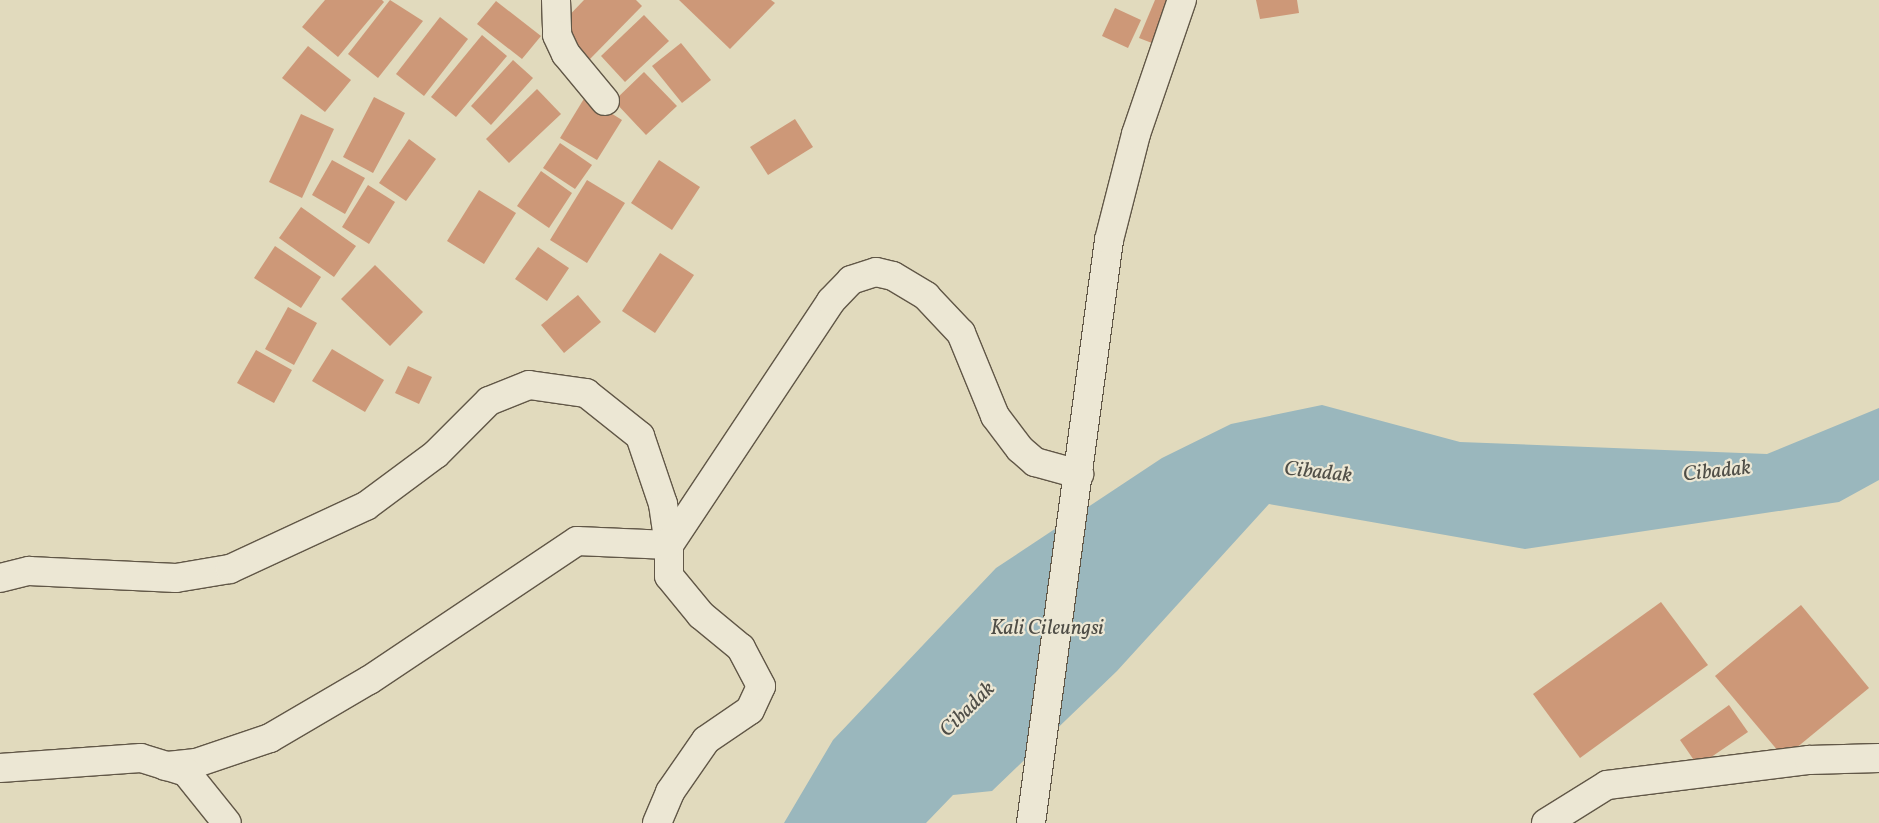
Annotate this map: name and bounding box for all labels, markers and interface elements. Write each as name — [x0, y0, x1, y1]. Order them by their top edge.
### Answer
water label: Cibadak — [1682, 456, 1752, 488]
water label: Cibadak — [1283, 457, 1353, 489]
water label: Kali Cileungsi — [991, 616, 1103, 642]
water label: Cibadak — [935, 677, 1001, 743]

